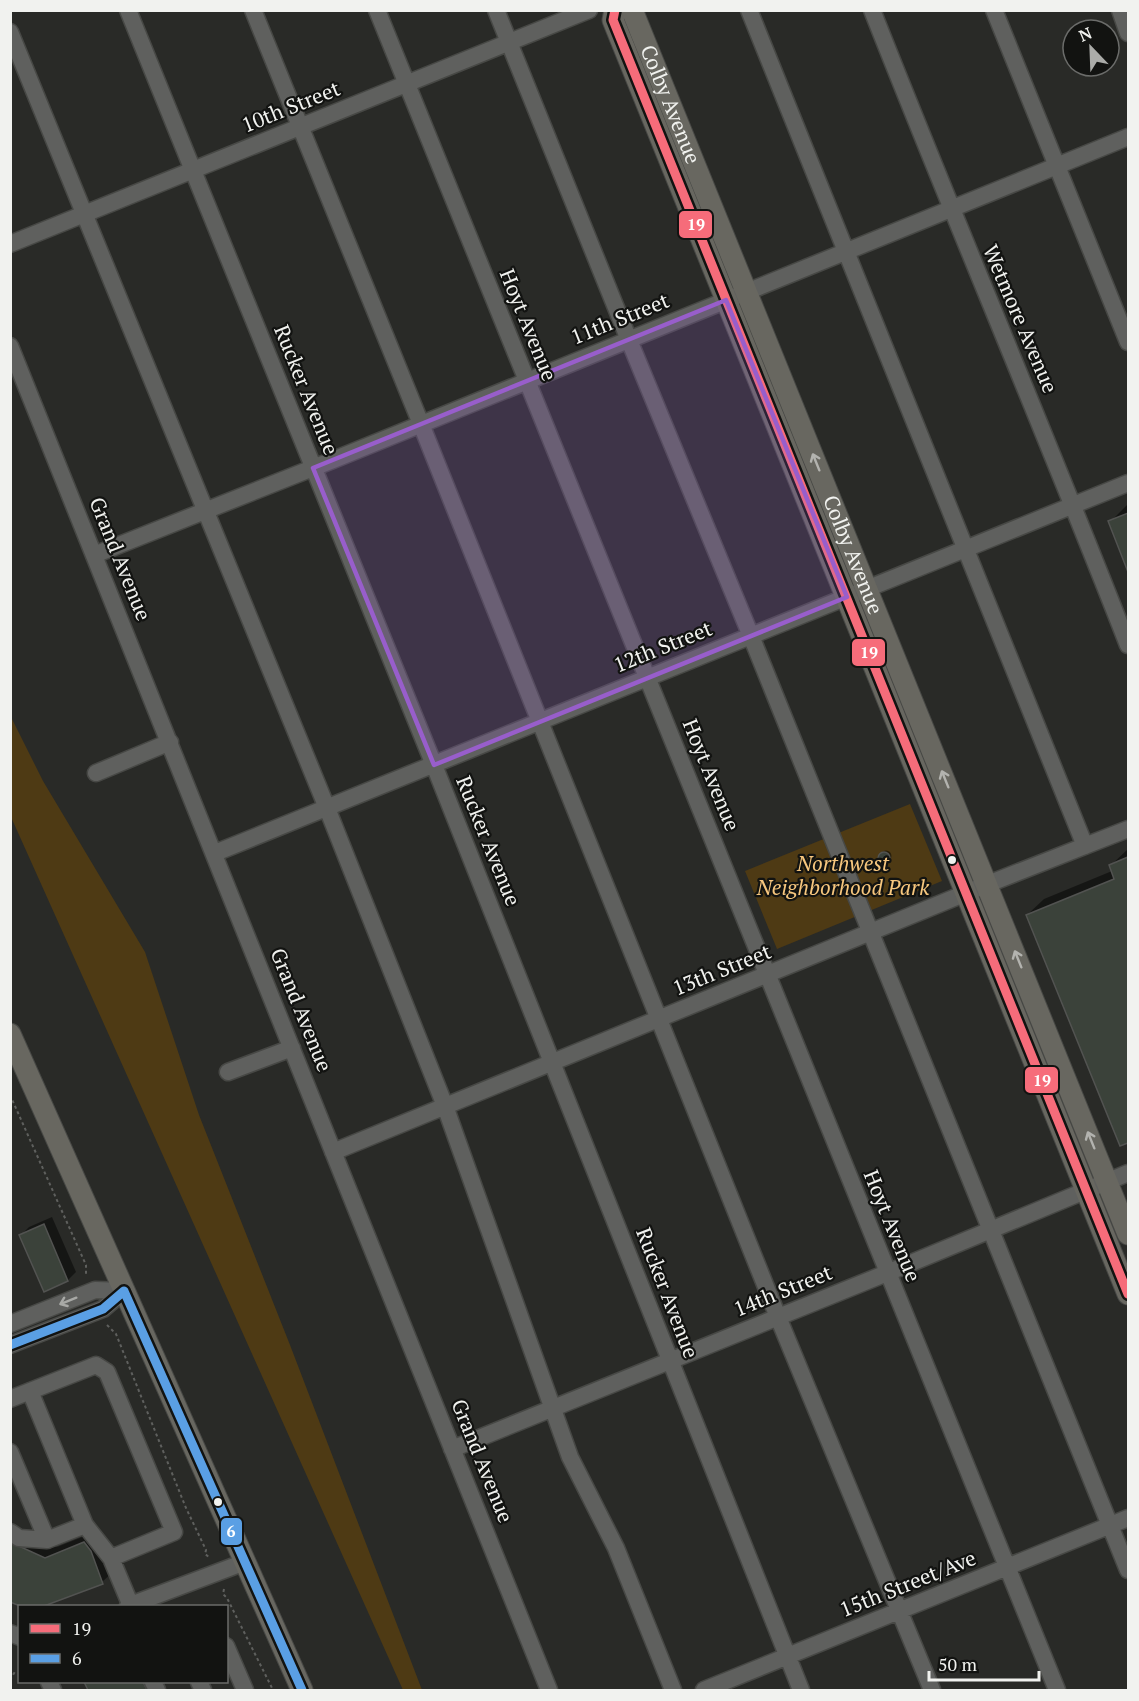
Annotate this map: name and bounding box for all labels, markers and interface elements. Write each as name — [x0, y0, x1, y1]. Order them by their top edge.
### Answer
north arrow — [1061, 18, 1121, 78]
text: N — [1075, 22, 1095, 47]
street label: Colby Avenue — [635, 40, 708, 168]
street label: 10th Street — [237, 74, 344, 138]
line badge: 19 — [678, 210, 713, 239]
text: 19 — [687, 213, 705, 235]
street label: Wetmore Avenue — [977, 240, 1065, 397]
street label: Hoyt Avenue — [494, 264, 564, 385]
street label: 11th Street — [566, 286, 673, 350]
street label: Rucker Avenue — [268, 320, 346, 459]
one-way arrow — [810, 453, 821, 472]
street label: Colby Avenue — [817, 491, 890, 618]
street label: Grand Avenue — [83, 493, 158, 624]
street label: 12th Street — [609, 614, 716, 678]
line badge: 19 — [851, 638, 886, 667]
text: 19 — [860, 641, 878, 663]
street label: Hoyt Avenue — [677, 714, 747, 835]
one-way arrow — [939, 770, 950, 788]
street label: Rucker Avenue — [450, 771, 528, 910]
park label: Northwest Neighborhood Park — [756, 849, 930, 901]
unlabelled marker — [946, 854, 958, 866]
street label: 13th Street — [668, 937, 775, 1001]
street label: Grand Avenue — [264, 944, 339, 1075]
one-way arrow — [1012, 951, 1023, 969]
line badge: 19 — [1024, 1066, 1059, 1094]
text: 19 — [1033, 1069, 1051, 1091]
one-way arrow — [1085, 1132, 1096, 1150]
street label: Hoyt Avenue — [858, 1165, 928, 1286]
street label: Rucker Avenue — [630, 1223, 706, 1362]
street label: 14th Street — [729, 1258, 836, 1322]
one-way arrow — [59, 1296, 77, 1307]
street label: Grand Avenue — [445, 1395, 520, 1526]
unlabelled marker — [212, 1496, 224, 1508]
line badge: 6 — [220, 1517, 243, 1546]
text: 6 — [226, 1520, 236, 1542]
street label: 15th Street/Ave — [835, 1543, 980, 1623]
legend — [18, 1605, 228, 1683]
text: 19 — [72, 1616, 91, 1640]
scale bar — [929, 1644, 1038, 1682]
text: 6 — [72, 1646, 82, 1670]
text: 50 m — [938, 1652, 978, 1676]

